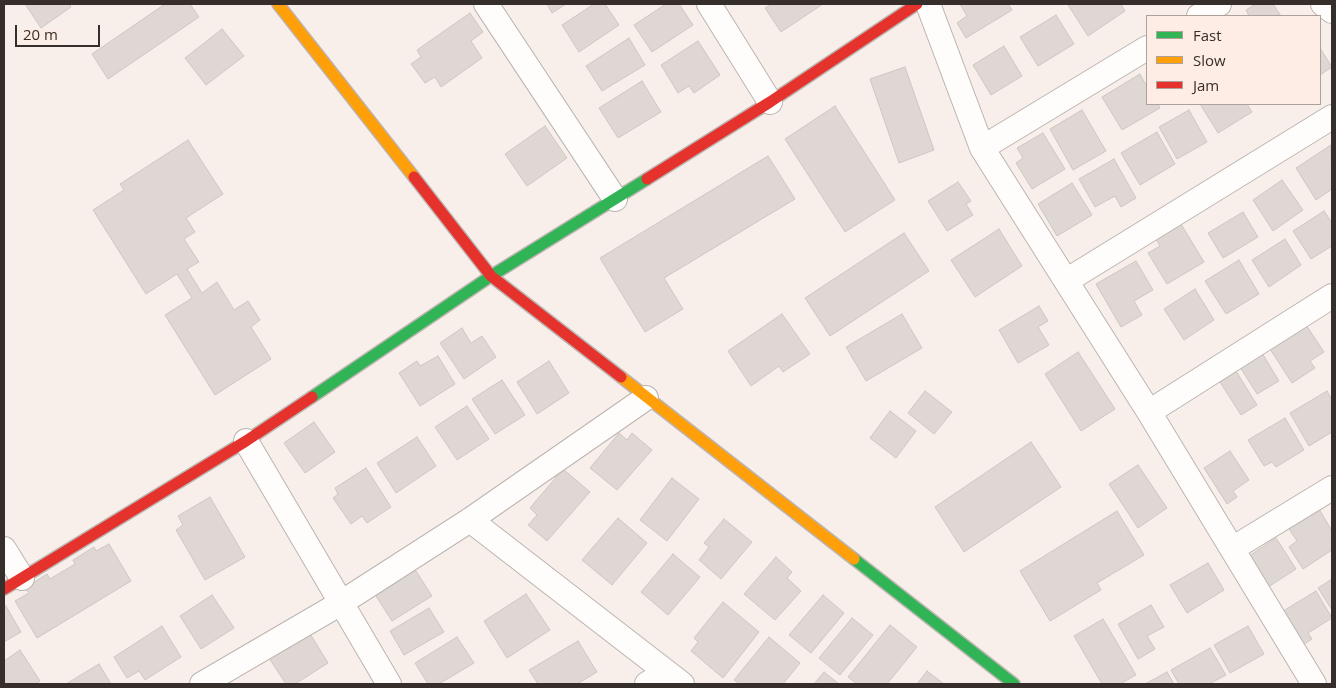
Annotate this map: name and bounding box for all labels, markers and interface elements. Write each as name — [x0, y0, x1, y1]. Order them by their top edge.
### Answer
scale bar — [18, 15, 102, 47]
legend — [1146, 15, 1321, 105]
text: 20 m — [23, 24, 58, 44]
text: Fast — [1193, 25, 1222, 45]
text: Slow — [1193, 50, 1226, 70]
text: Jam — [1193, 75, 1219, 95]

